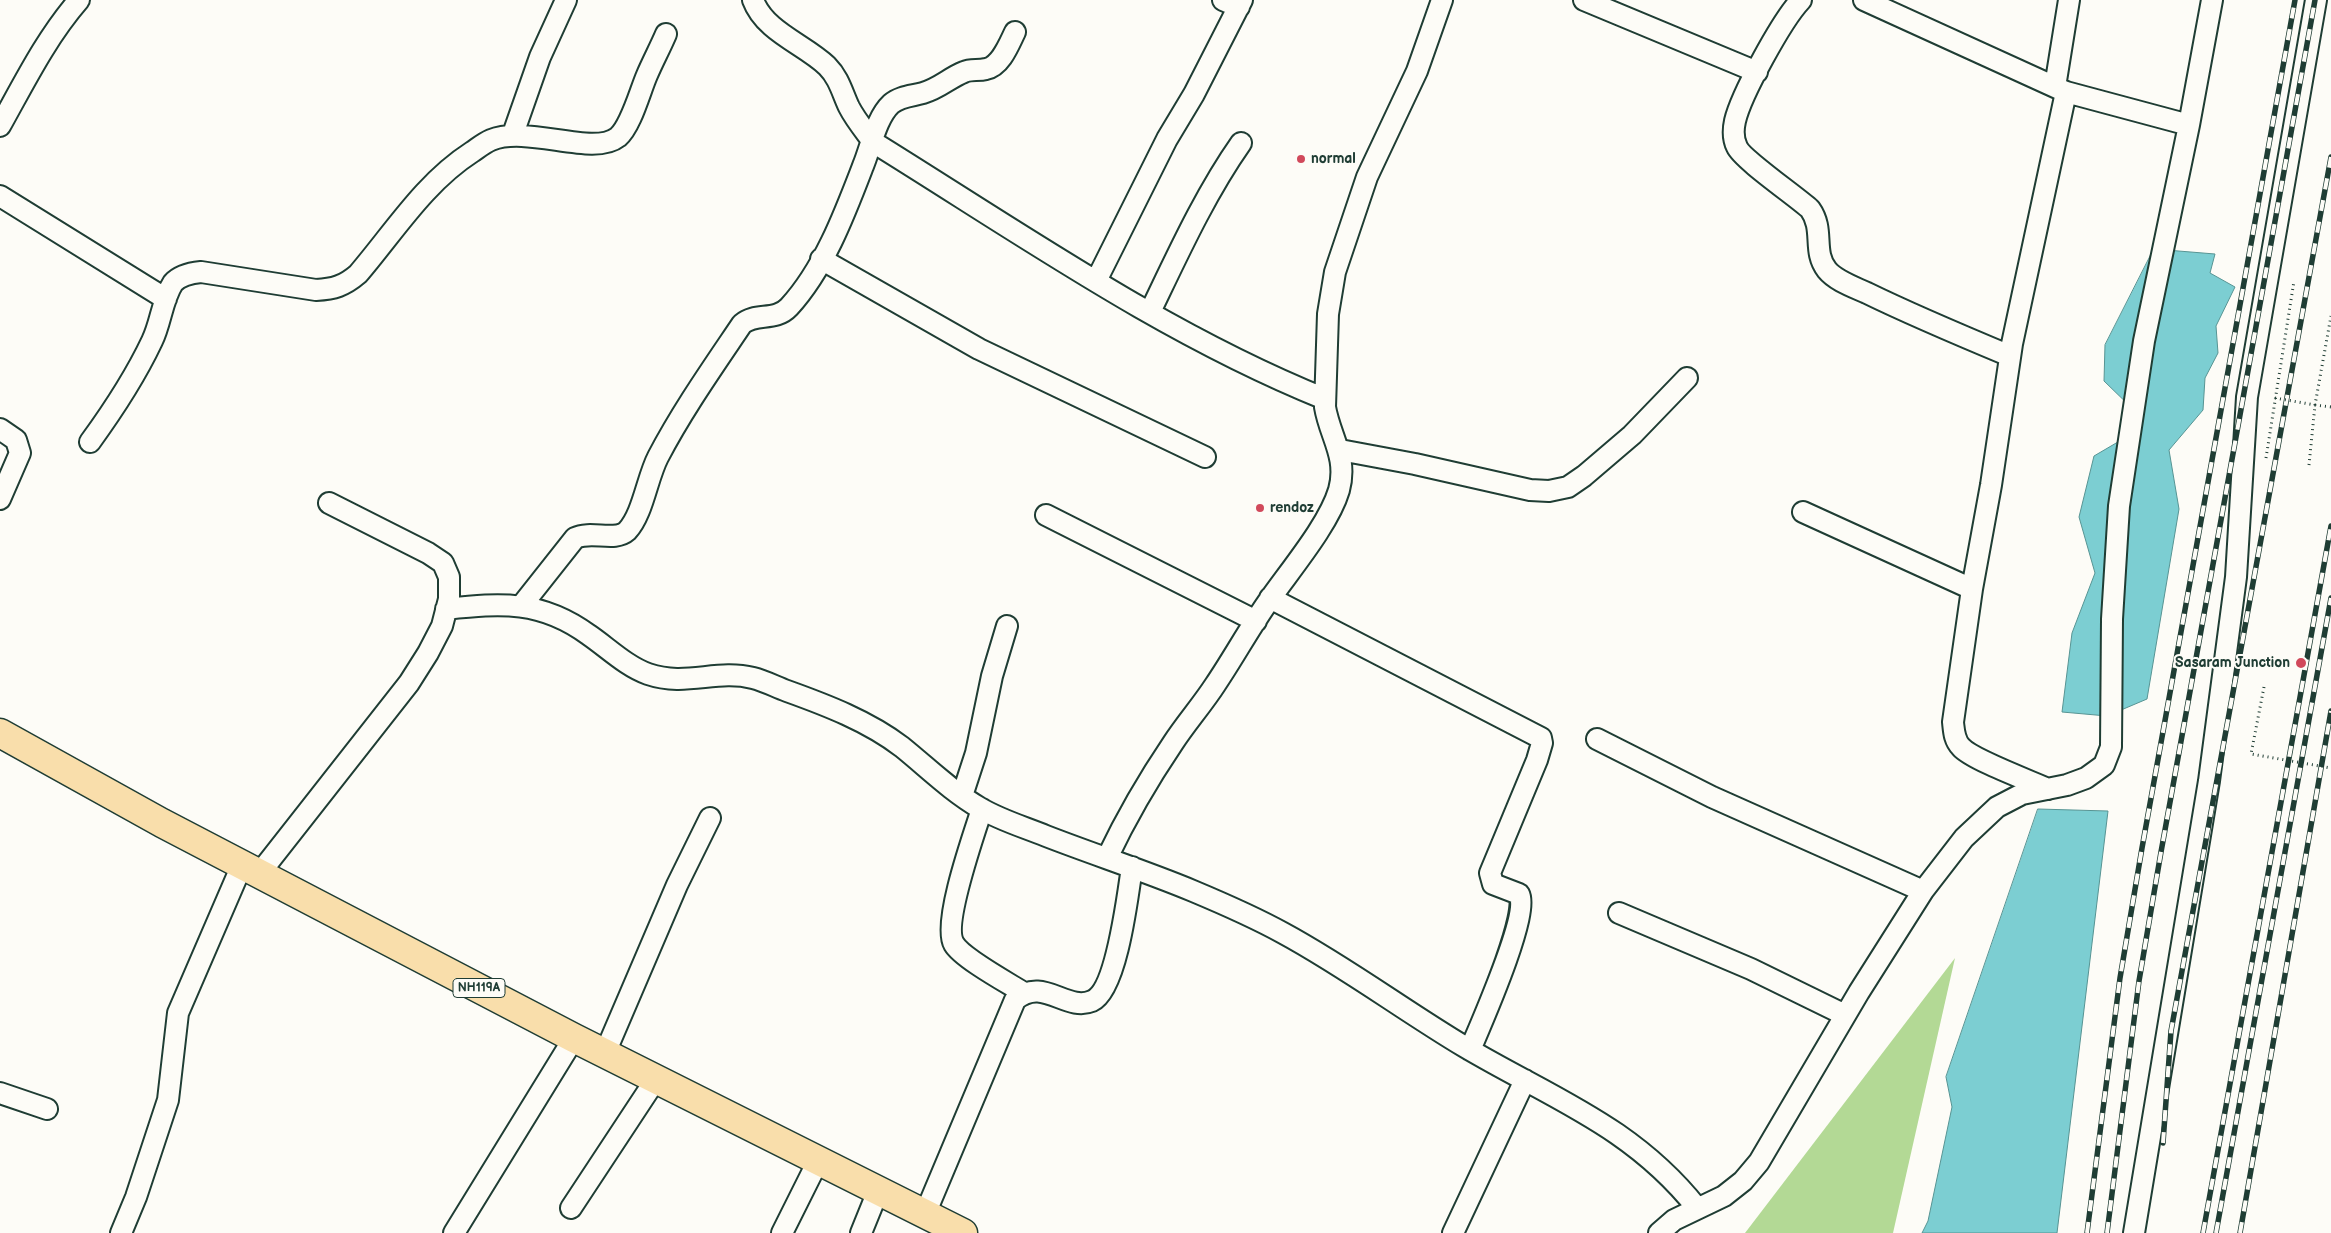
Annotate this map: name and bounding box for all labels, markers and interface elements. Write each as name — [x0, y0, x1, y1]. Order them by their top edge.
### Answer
place label: normal — [1311, 151, 1356, 167]
marker: normal — [1295, 153, 1307, 165]
place label: rendoz — [1270, 500, 1314, 516]
marker: rendoz — [1254, 502, 1266, 514]
place label: Sasaram Junction — [2175, 655, 2290, 671]
marker: Sasaram Junction — [2294, 656, 2308, 670]
road number: NH119A — [453, 978, 505, 998]

